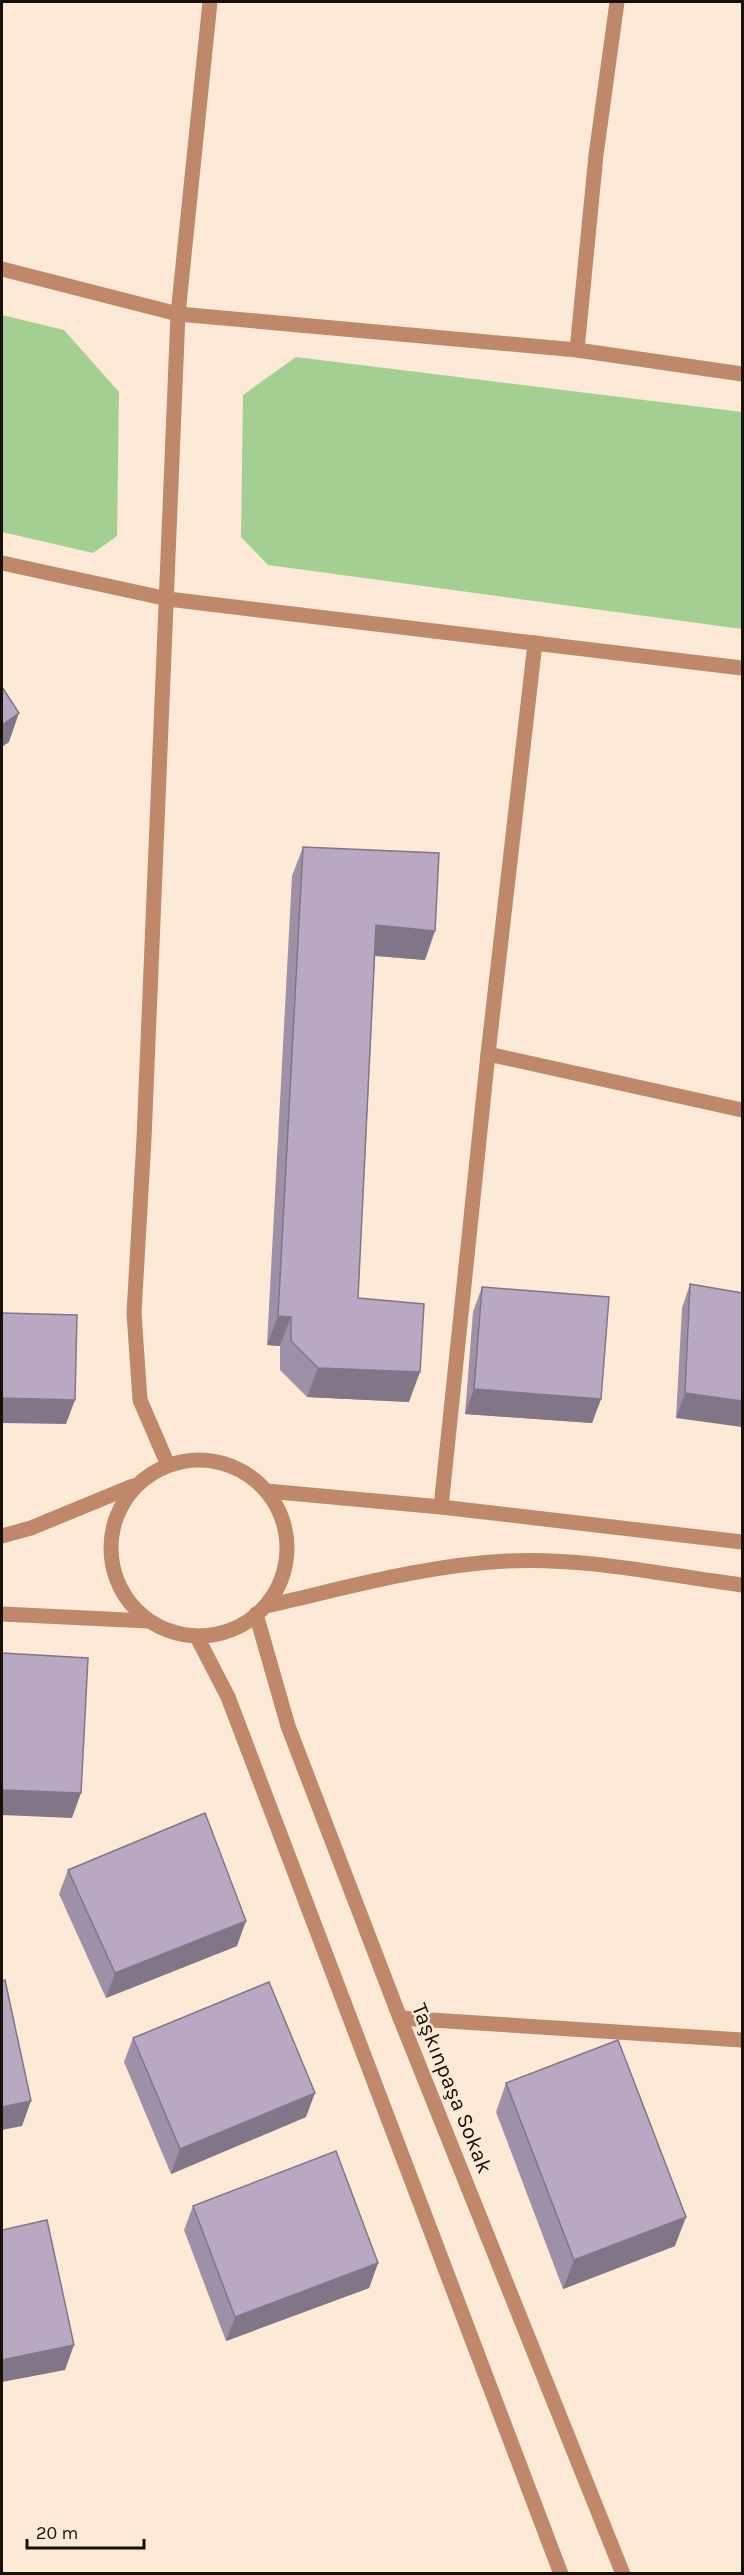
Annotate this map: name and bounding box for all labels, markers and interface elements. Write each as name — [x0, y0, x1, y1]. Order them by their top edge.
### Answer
street label: Taşkınpaşa Sokak — [406, 2000, 498, 2177]
scale bar — [27, 2512, 144, 2550]
text: 20 m — [36, 2522, 78, 2544]

